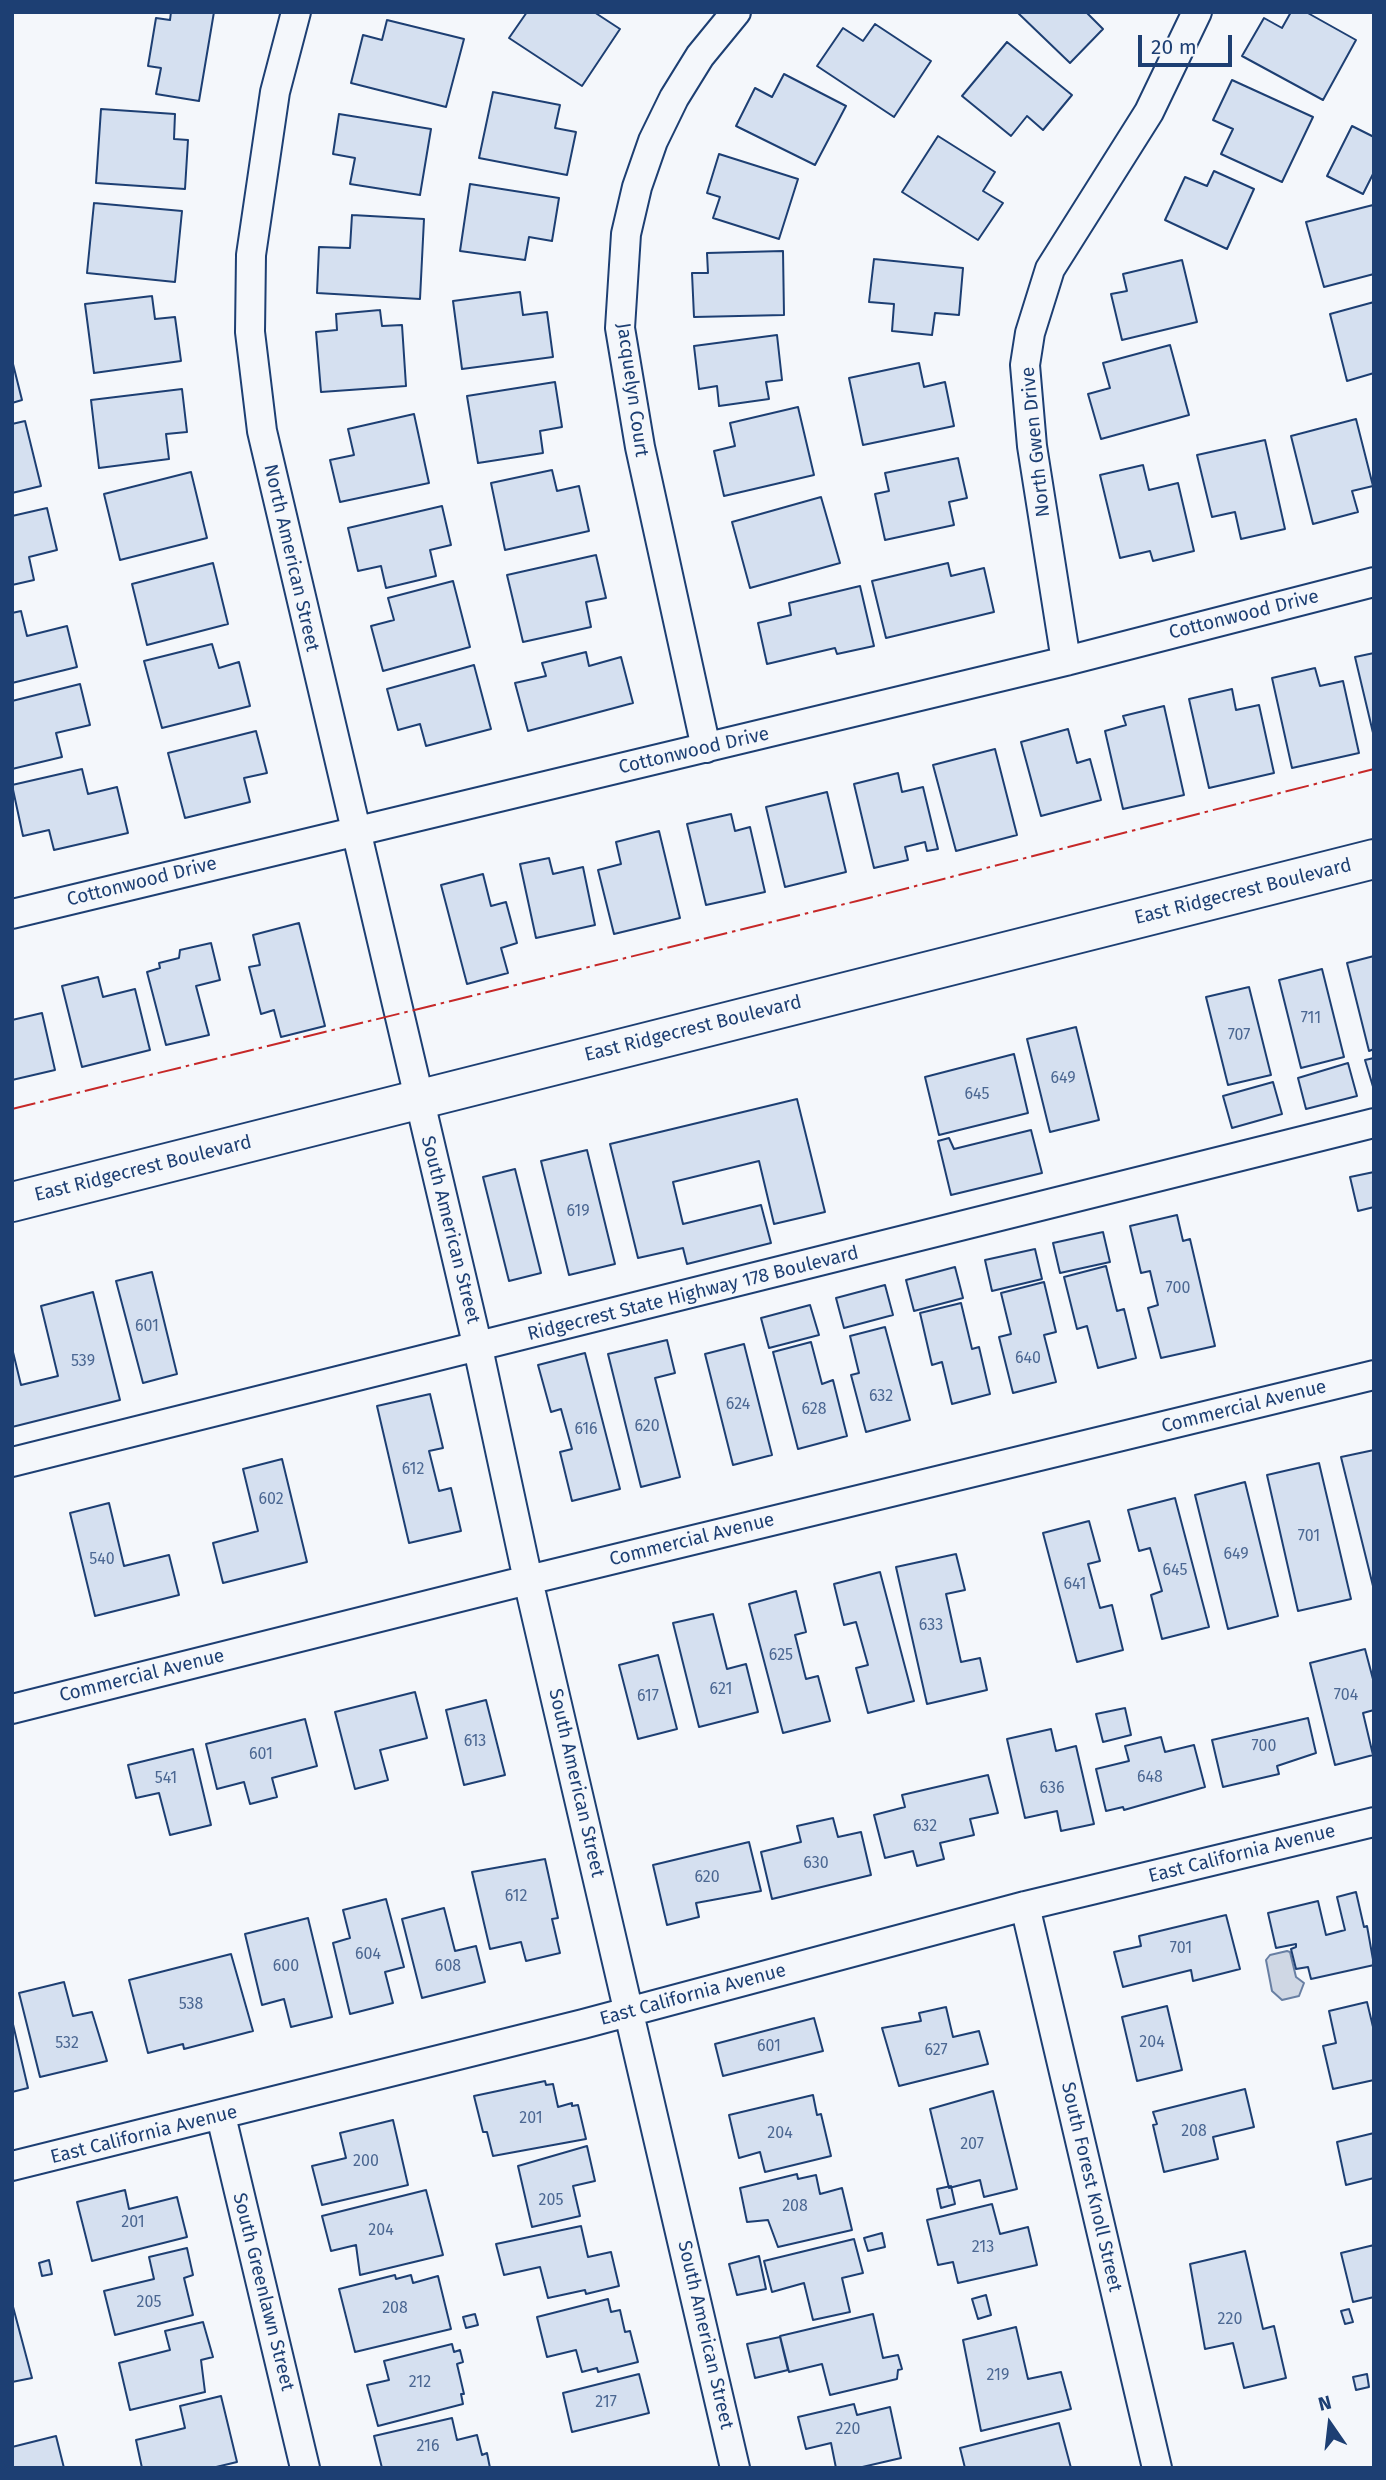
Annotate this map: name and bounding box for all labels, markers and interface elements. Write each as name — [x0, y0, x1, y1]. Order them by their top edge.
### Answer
scale bar — [1141, 21, 1236, 65]
text: 20 m — [1151, 34, 1197, 60]
street label: Jacquelyn Court — [611, 322, 653, 458]
street label: North Gwen Drive — [1017, 366, 1055, 518]
street label: North American Street — [258, 462, 324, 654]
street label: Cottonwood Drive — [1167, 585, 1321, 645]
street label: Cottonwood Drive — [617, 723, 771, 779]
street label: Cottonwood Drive — [65, 852, 219, 912]
street label: East Ridgecrest Boulevard — [1132, 854, 1354, 930]
street label: East Ridgecrest Boulevard — [582, 991, 804, 1067]
house number: 711 — [1301, 1009, 1321, 1029]
house number: 707 — [1228, 1026, 1250, 1046]
house number: 649 — [1050, 1069, 1076, 1089]
house number: 645 — [965, 1085, 989, 1105]
street label: East Ridgecrest Boulevard — [32, 1131, 254, 1207]
street label: South American Street — [416, 1134, 484, 1326]
house number: 619 — [566, 1202, 590, 1222]
street label: Ridgecrest State Highway 178 Boulevard — [525, 1242, 861, 1346]
house number: 700 — [1166, 1279, 1190, 1299]
house number: 601 — [135, 1317, 159, 1337]
house number: 640 — [1015, 1349, 1041, 1369]
house number: 539 — [71, 1352, 95, 1372]
street label: Commercial Avenue — [1159, 1375, 1329, 1439]
house number: 632 — [869, 1387, 893, 1407]
house number: 624 — [726, 1395, 750, 1415]
house number: 628 — [801, 1400, 827, 1420]
house number: 620 — [634, 1417, 660, 1437]
house number: 616 — [574, 1420, 598, 1440]
house number: 612 — [402, 1460, 424, 1480]
house number: 602 — [258, 1490, 284, 1510]
street label: Commercial Avenue — [607, 1508, 777, 1572]
house number: 701 — [1298, 1527, 1320, 1547]
house number: 649 — [1223, 1545, 1249, 1565]
house number: 540 — [89, 1550, 115, 1570]
house number: 645 — [1163, 1561, 1187, 1581]
house number: 641 — [1063, 1575, 1087, 1595]
house number: 633 — [919, 1616, 943, 1636]
street label: Commercial Avenue — [57, 1644, 227, 1708]
house number: 625 — [769, 1646, 793, 1666]
house number: 621 — [710, 1680, 732, 1700]
house number: 704 — [1334, 1686, 1358, 1706]
street label: South American Street — [543, 1687, 609, 1879]
house number: 617 — [637, 1687, 659, 1707]
house number: 613 — [464, 1732, 486, 1752]
house number: 700 — [1252, 1737, 1276, 1757]
house number: 601 — [249, 1745, 273, 1765]
house number: 648 — [1137, 1768, 1163, 1788]
house number: 541 — [155, 1769, 177, 1789]
house number: 636 — [1040, 1779, 1064, 1799]
house number: 632 — [913, 1817, 937, 1837]
street label: East California Avenue — [1146, 1820, 1338, 1888]
house number: 630 — [803, 1854, 829, 1874]
house number: 620 — [694, 1868, 720, 1888]
house number: 612 — [505, 1887, 527, 1907]
house number: 701 — [1170, 1939, 1192, 1959]
house number: 604 — [355, 1945, 381, 1965]
house number: 600 — [273, 1957, 299, 1977]
house number: 608 — [435, 1957, 461, 1977]
street label: East California Avenue — [597, 1959, 789, 2031]
house number: 538 — [179, 1995, 203, 2015]
house number: 204 — [1139, 2033, 1165, 2053]
house number: 532 — [55, 2034, 79, 2054]
house number: 601 — [757, 2037, 781, 2057]
house number: 627 — [924, 2041, 948, 2061]
street label: South Forest Knoll Street — [1056, 2080, 1126, 2294]
street label: East California Avenue — [48, 2101, 240, 2169]
house number: 201 — [519, 2109, 543, 2129]
house number: 208 — [1181, 2122, 1207, 2142]
house number: 204 — [767, 2124, 793, 2144]
house number: 207 — [960, 2135, 984, 2155]
house number: 200 — [353, 2152, 379, 2172]
street label: South Greenlawn Street — [227, 2191, 299, 2393]
house number: 205 — [539, 2191, 563, 2211]
house number: 208 — [782, 2197, 808, 2217]
house number: 201 — [121, 2213, 145, 2233]
house number: 204 — [368, 2221, 394, 2241]
house number: 213 — [972, 2238, 994, 2258]
street label: South American Street — [672, 2239, 738, 2431]
house number: 205 — [137, 2293, 161, 2313]
house number: 208 — [382, 2299, 408, 2319]
house number: 220 — [1218, 2310, 1242, 2330]
house number: 219 — [987, 2366, 1009, 2386]
house number: 212 — [409, 2373, 431, 2393]
north arrow — [1295, 2389, 1365, 2459]
text: N — [1316, 2390, 1334, 2416]
house number: 217 — [595, 2393, 617, 2413]
house number: 220 — [836, 2420, 860, 2440]
house number: 216 — [417, 2437, 439, 2457]

